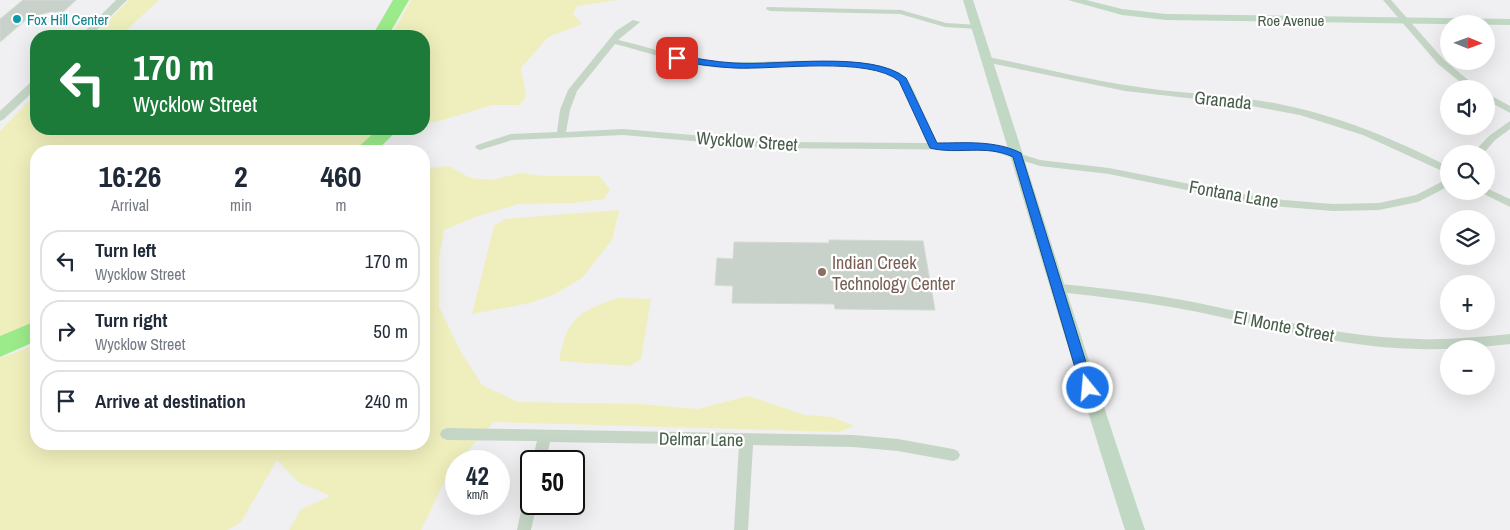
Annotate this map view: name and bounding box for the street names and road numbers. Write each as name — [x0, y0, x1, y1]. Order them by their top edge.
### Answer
street label: Roe Avenue — [1258, 10, 1325, 31]
street label: Granada — [1193, 85, 1253, 115]
street label: Wycklow Street — [695, 125, 799, 157]
street label: Fontana Lane — [1187, 174, 1281, 214]
street label: El Monte Street — [1232, 304, 1336, 348]
street label: Delmar Lane — [659, 426, 743, 452]

